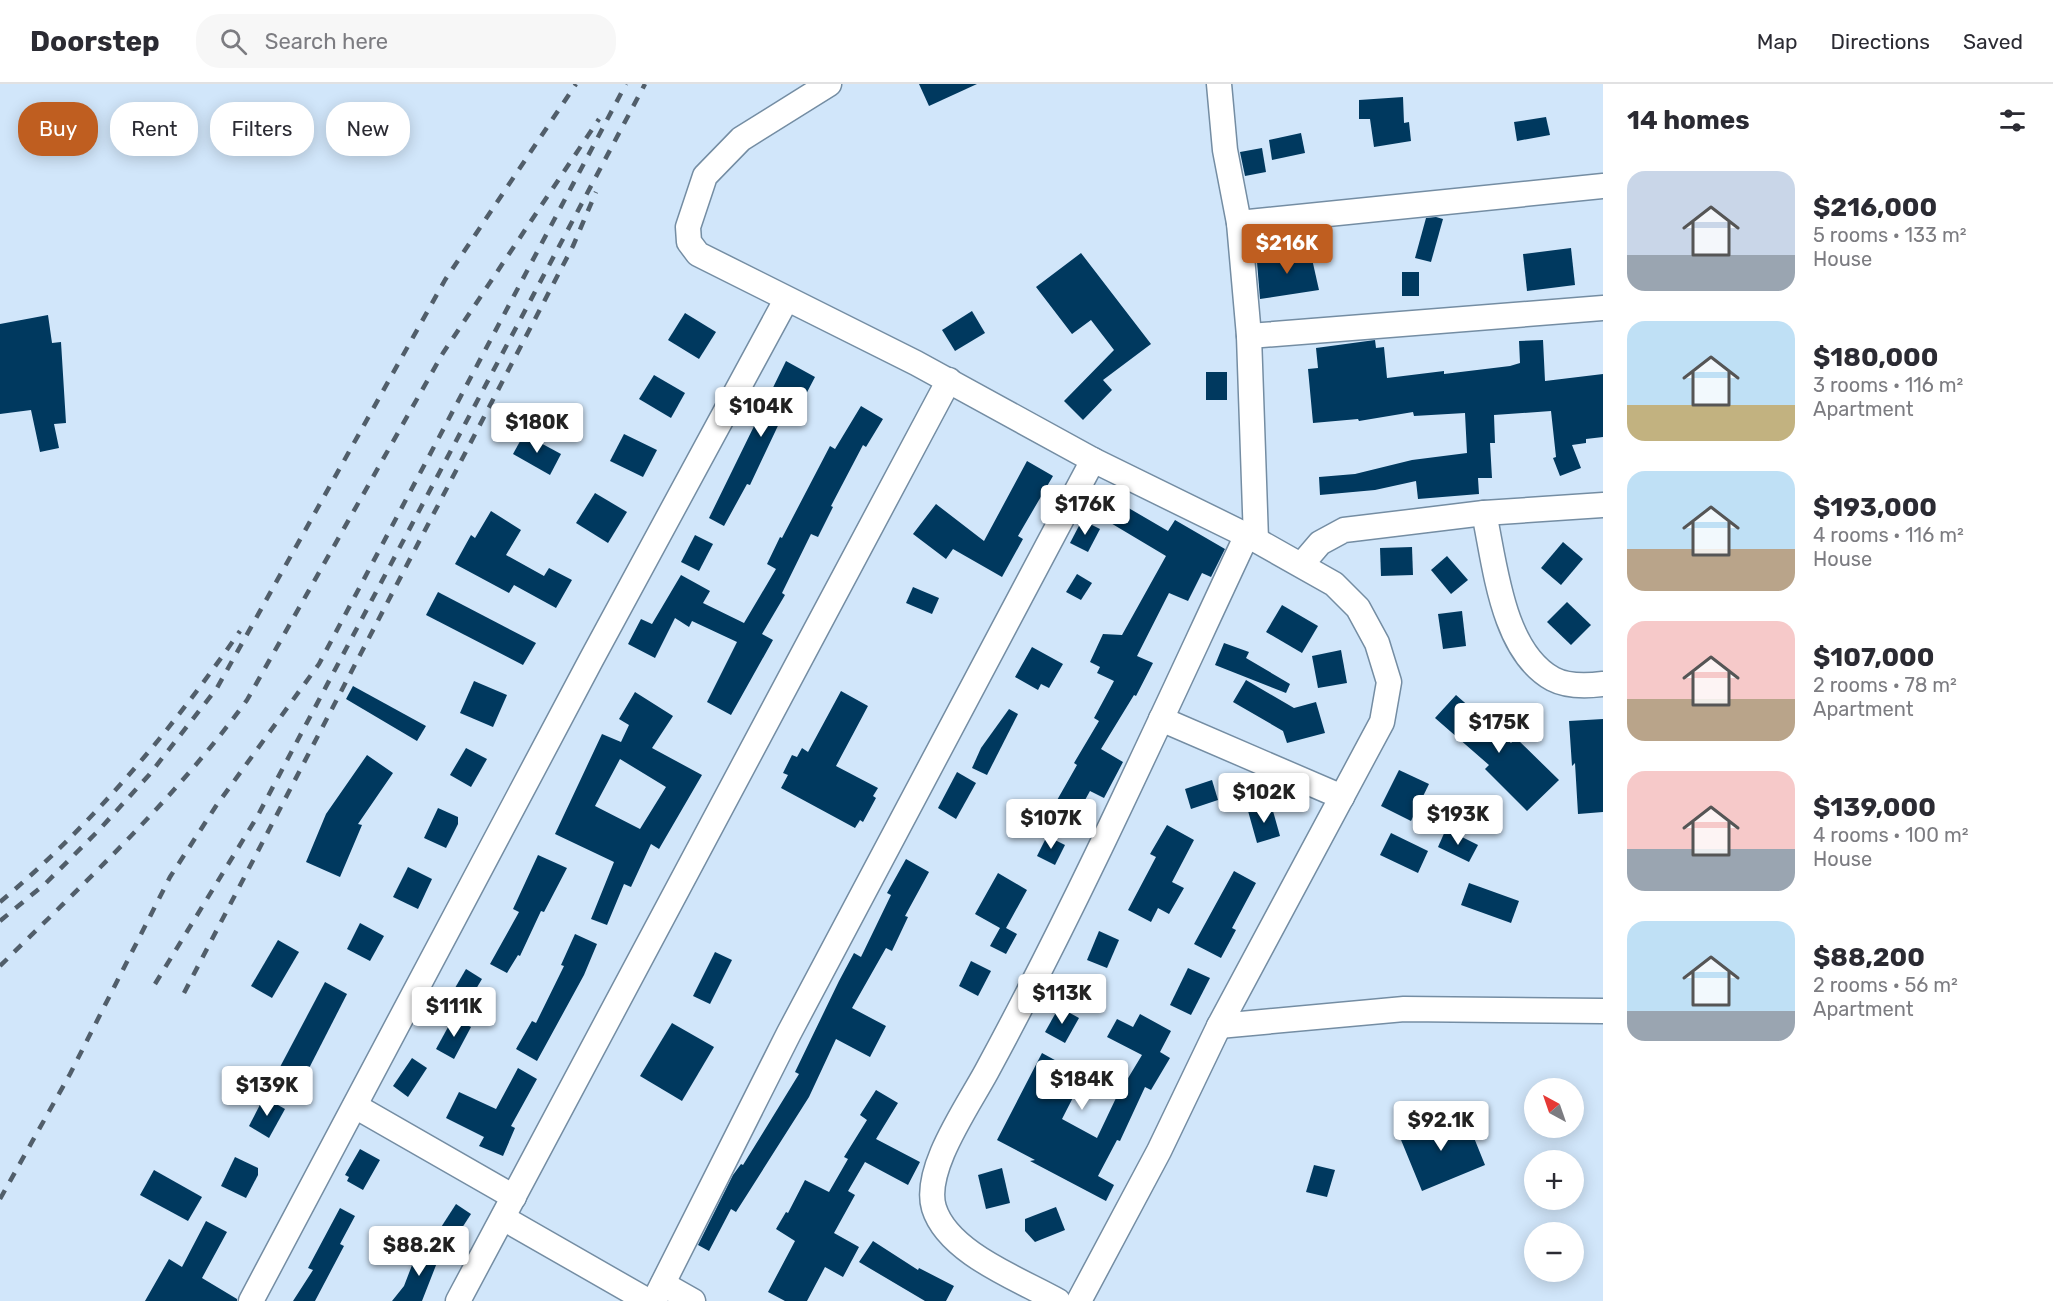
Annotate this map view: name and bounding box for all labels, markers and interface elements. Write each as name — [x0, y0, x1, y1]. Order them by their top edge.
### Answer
search box — [196, 14, 616, 68]
text: Doorstep — [30, 25, 160, 58]
icon: search — [217, 25, 250, 58]
text: Search here — [265, 28, 388, 55]
text: Map — [1757, 29, 1798, 54]
text: Directions — [1831, 29, 1930, 54]
text: Saved — [1963, 29, 2023, 54]
chip: Buy — [18, 102, 98, 156]
chip: Rent — [110, 102, 198, 156]
chip: Filters — [210, 102, 314, 156]
chip: New — [326, 102, 410, 156]
icon: filters — [1996, 104, 2029, 137]
text: 14 homes — [1627, 105, 1750, 136]
text: $216,000 — [1813, 192, 1937, 223]
icon: home — [1675, 195, 1747, 267]
text: 5 rooms · 133 m² — [1813, 223, 1967, 247]
pin: $216K — [1245, 224, 1329, 275]
text: $216K — [1256, 231, 1318, 255]
text: House — [1813, 247, 1872, 271]
text: $180,000 — [1813, 342, 1938, 373]
icon: home — [1675, 345, 1747, 417]
text: 3 rooms · 116 m² — [1813, 373, 1963, 397]
pin: $104K — [719, 387, 803, 438]
text: $104K — [729, 394, 793, 418]
text: Apartment — [1813, 397, 1914, 421]
pin: $180K — [495, 403, 579, 454]
text: $180K — [505, 410, 569, 434]
pin: $176K — [1043, 485, 1127, 536]
text: $176K — [1055, 492, 1115, 516]
text: $193,000 — [1813, 492, 1937, 523]
icon: home — [1675, 495, 1747, 567]
text: 4 rooms · 116 m² — [1813, 523, 1964, 547]
text: House — [1813, 547, 1872, 571]
text: $107,000 — [1813, 642, 1934, 673]
icon: home — [1675, 645, 1747, 717]
text: 2 rooms · 78 m² — [1813, 673, 1957, 697]
text: Apartment — [1813, 697, 1914, 721]
pin: $175K — [1457, 703, 1541, 754]
text: $175K — [1469, 710, 1529, 734]
pin: $102K — [1222, 773, 1306, 824]
text: $102K — [1232, 780, 1296, 804]
text: $139,000 — [1813, 792, 1936, 823]
pin: $193K — [1416, 795, 1500, 846]
icon: home — [1675, 795, 1747, 867]
pin: $107K — [1009, 799, 1093, 850]
text: $193K — [1427, 802, 1489, 826]
text: $107K — [1020, 806, 1082, 830]
text: 4 rooms · 100 m² — [1813, 823, 1969, 847]
text: House — [1813, 847, 1872, 871]
text: $88,200 — [1813, 942, 1925, 973]
icon: home — [1675, 945, 1747, 1017]
text: 2 rooms · 56 m² — [1813, 973, 1958, 997]
pin: $113K — [1020, 974, 1104, 1025]
text: $113K — [1032, 981, 1092, 1005]
pin: $111K — [412, 987, 496, 1038]
text: $111K — [426, 994, 482, 1018]
text: Apartment — [1813, 997, 1914, 1021]
pin: $184K — [1040, 1060, 1124, 1111]
pin: $139K — [225, 1066, 309, 1117]
text: $184K — [1050, 1067, 1114, 1091]
text: $139K — [236, 1073, 298, 1097]
north arrow — [1524, 1078, 1584, 1138]
map controls — [1524, 1078, 1584, 1282]
pin: $92.1K — [1392, 1101, 1490, 1152]
text: $92.1K — [1408, 1108, 1474, 1132]
button: + — [1524, 1150, 1584, 1210]
button: − — [1524, 1222, 1584, 1282]
pin: $88.2K — [370, 1226, 468, 1277]
text: $88.2K — [383, 1233, 455, 1257]

